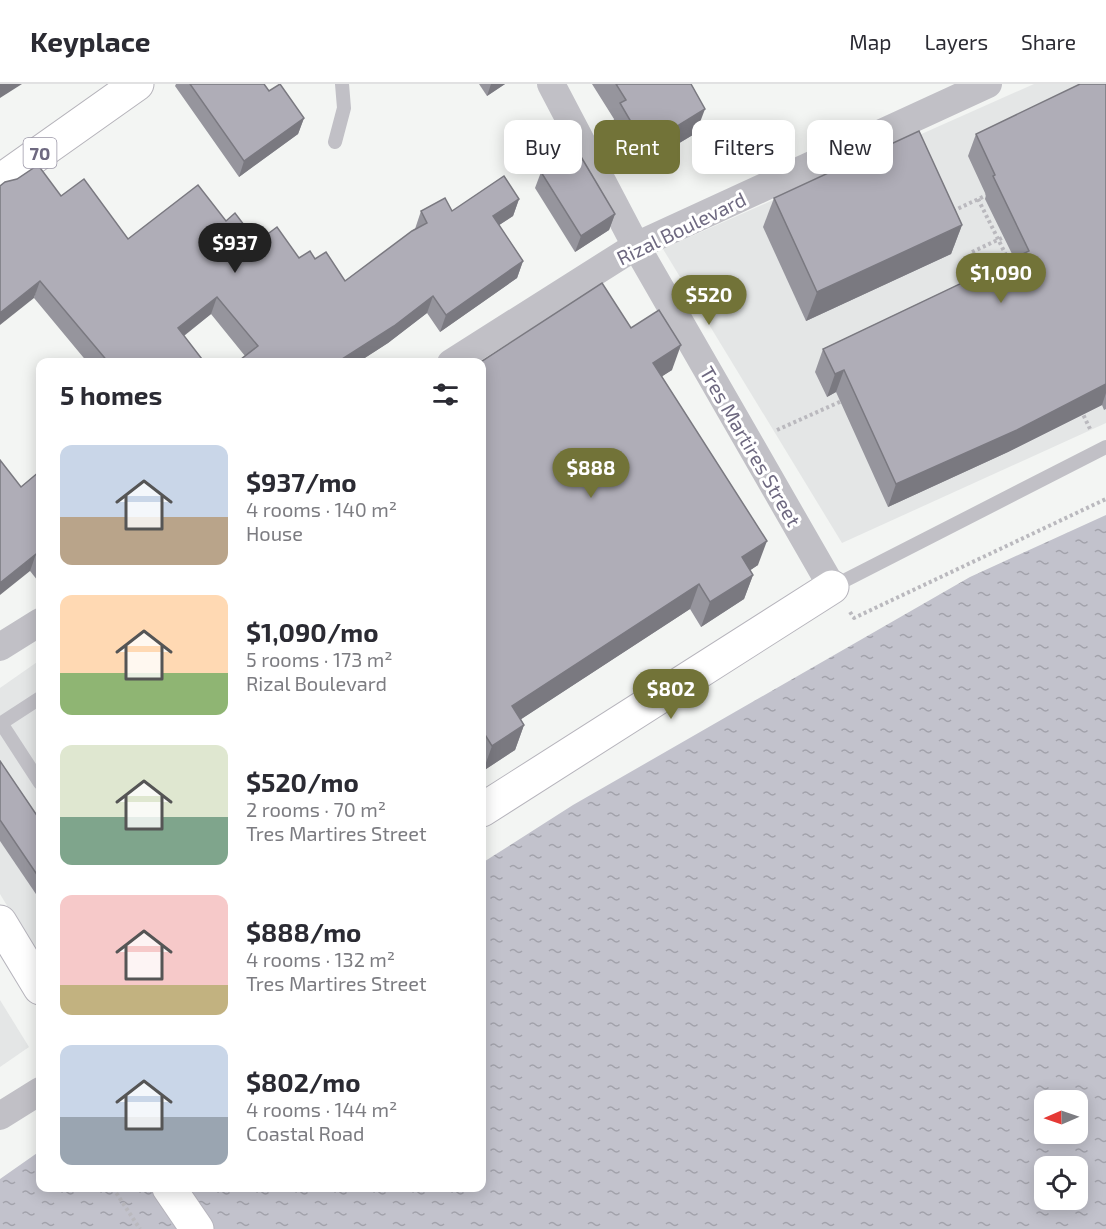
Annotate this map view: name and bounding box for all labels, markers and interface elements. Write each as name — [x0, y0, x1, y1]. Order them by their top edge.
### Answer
text: Keyplace — [30, 24, 151, 58]
text: Map — [849, 29, 891, 54]
text: Layers — [924, 29, 988, 54]
text: Share — [1021, 29, 1076, 54]
chip: Buy — [504, 120, 582, 174]
chip: Rent — [594, 120, 680, 174]
chip: Filters — [692, 120, 795, 174]
chip: New — [807, 120, 893, 174]
road number: 70 — [24, 138, 57, 168]
street label: Rizal Boulevard — [612, 186, 750, 270]
pin: $937 — [199, 223, 271, 274]
text: $937 — [212, 230, 258, 254]
pin: $1,090 — [952, 253, 1050, 304]
text: $1,090 — [970, 260, 1032, 284]
pin: $520 — [673, 275, 745, 326]
text: $520 — [686, 282, 732, 306]
street label: Tres Martires Street — [695, 362, 807, 531]
icon: filters — [429, 378, 462, 411]
text: 5 homes — [60, 379, 162, 410]
pin: $888 — [555, 448, 627, 499]
text: $888 — [567, 455, 615, 479]
text: $937/mo — [246, 466, 357, 497]
icon: home — [108, 469, 180, 541]
text: 4 rooms · 140 m² — [246, 497, 397, 521]
text: House — [246, 521, 303, 545]
text: $1,090/mo — [246, 616, 379, 647]
icon: home — [108, 619, 180, 691]
text: 5 rooms · 173 m² — [246, 647, 393, 671]
pin: $802 — [635, 669, 707, 720]
text: Rizal Boulevard — [246, 671, 387, 695]
text: $802 — [647, 676, 695, 700]
text: $520/mo — [246, 766, 359, 797]
icon: home — [108, 769, 180, 841]
text: 2 rooms · 70 m² — [246, 797, 386, 821]
text: Tres Martires Street — [246, 821, 427, 845]
text: $888/mo — [246, 916, 361, 947]
icon: home — [108, 919, 180, 991]
text: 4 rooms · 132 m² — [246, 947, 395, 971]
text: Tres Martires Street — [246, 971, 427, 995]
text: $802/mo — [246, 1066, 361, 1097]
icon: home — [108, 1069, 180, 1141]
north arrow — [1034, 1090, 1088, 1144]
map controls — [1034, 1090, 1088, 1210]
text: 4 rooms · 144 m² — [246, 1097, 397, 1121]
text: Coastal Road — [246, 1121, 364, 1145]
button: locate — [1034, 1156, 1088, 1210]

